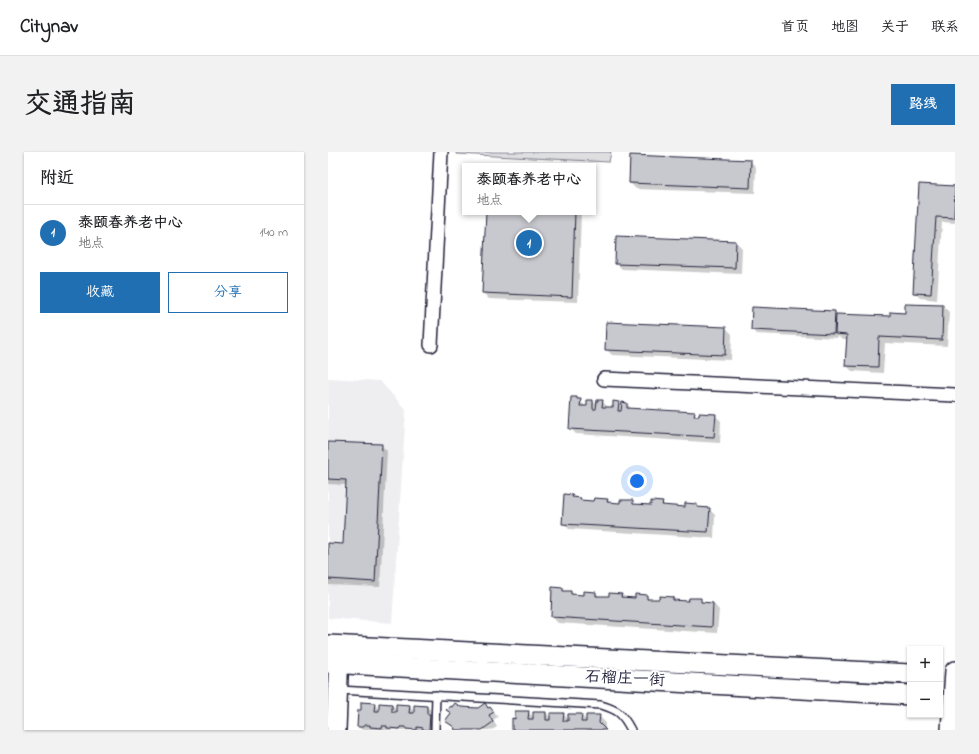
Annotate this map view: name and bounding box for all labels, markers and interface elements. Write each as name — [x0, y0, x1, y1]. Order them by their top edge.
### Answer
text: Citynav — [20, 14, 78, 41]
text: 首页 — [781, 17, 809, 38]
text: 地图 — [831, 17, 859, 38]
text: 关于 — [881, 17, 909, 38]
text: 联系 — [931, 17, 959, 38]
button: 路线 — [891, 84, 955, 125]
text: 交通指南 — [24, 85, 136, 126]
popup — [462, 163, 596, 215]
text: 附近 — [40, 166, 74, 191]
text: 泰颐春养老中心 — [476, 169, 582, 191]
text: 地点 — [476, 191, 503, 210]
text: 泰颐春养老中心 — [78, 212, 183, 234]
text: 1 — [51, 223, 55, 242]
text: 140 m — [260, 223, 288, 242]
pin: 1 — [516, 228, 542, 258]
text: 地点 — [78, 234, 104, 253]
button: 收藏 — [40, 272, 160, 313]
button: 分享 — [168, 272, 288, 313]
your location — [627, 471, 647, 491]
map controls — [907, 646, 943, 718]
button: + — [907, 646, 943, 682]
street label: 石榴庄一街 — [584, 665, 666, 693]
button: − — [907, 682, 943, 718]

